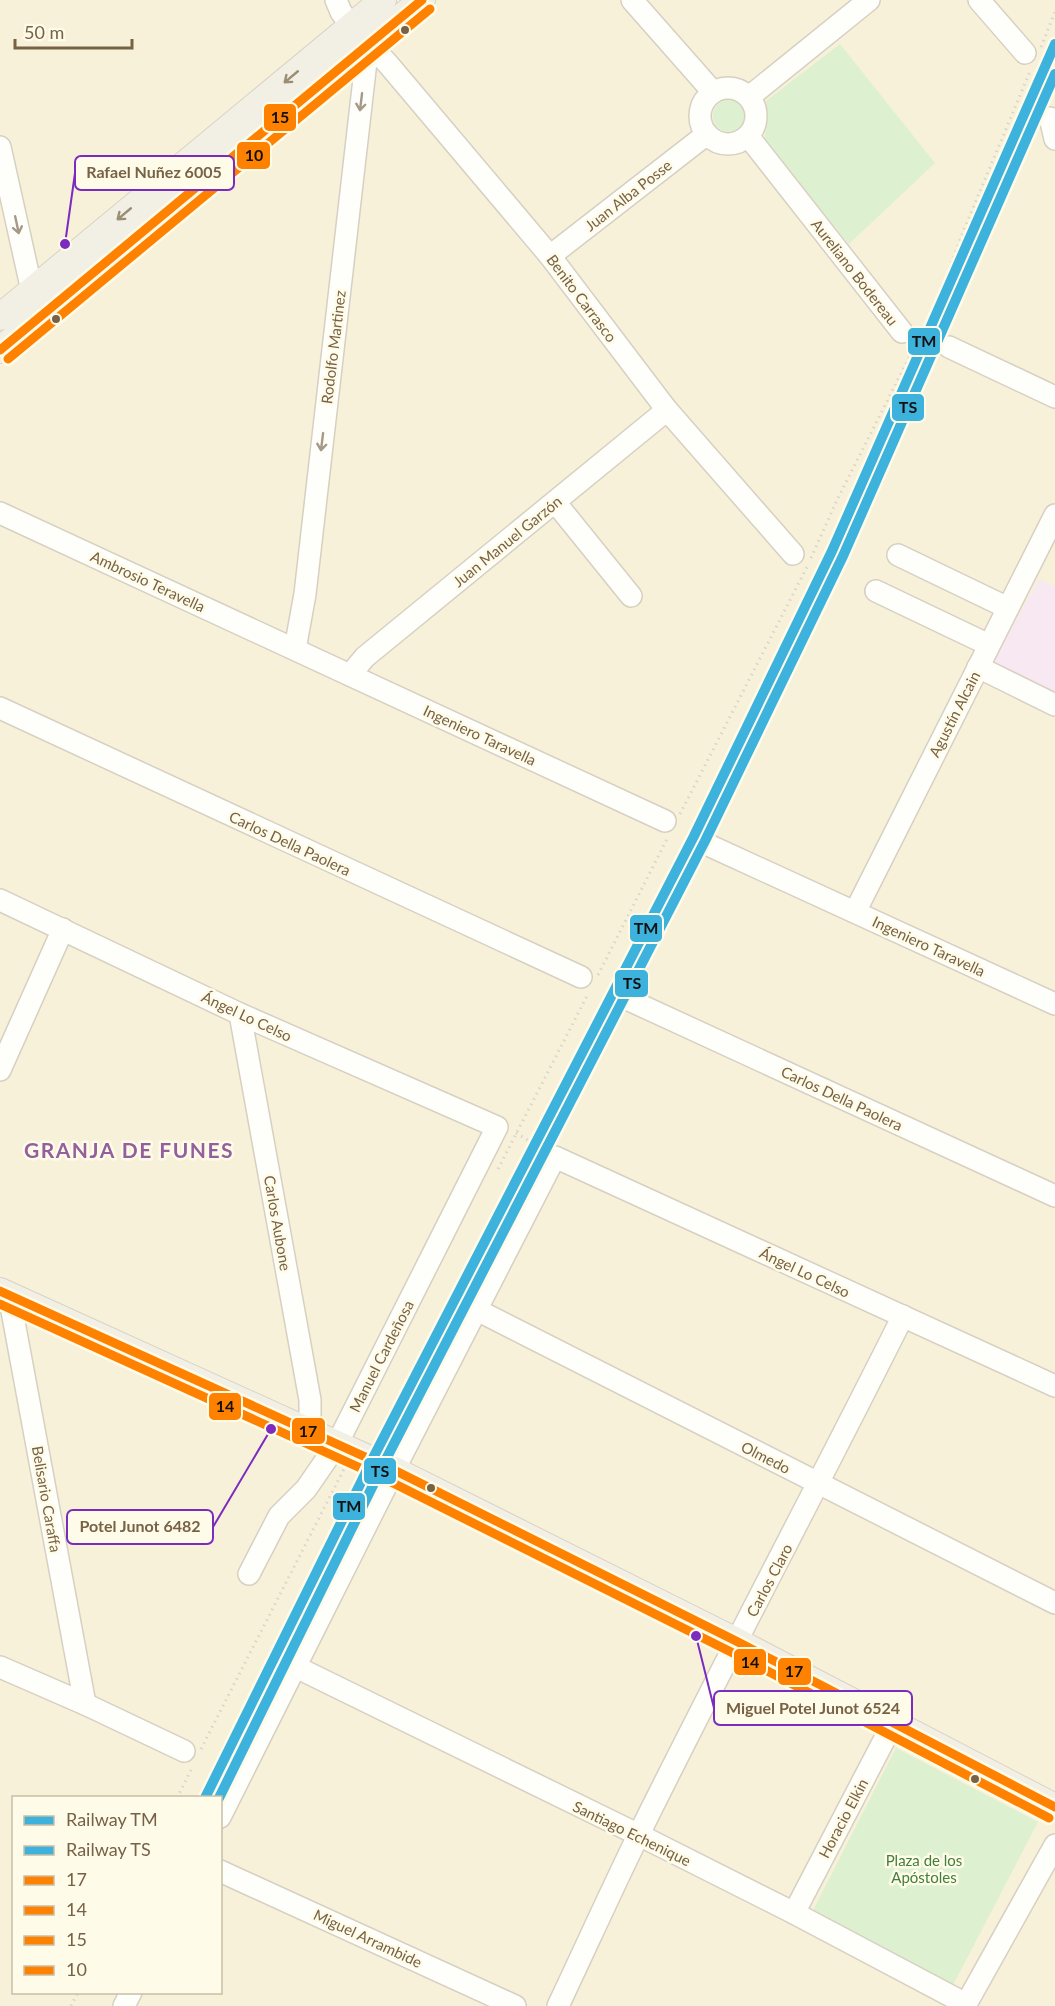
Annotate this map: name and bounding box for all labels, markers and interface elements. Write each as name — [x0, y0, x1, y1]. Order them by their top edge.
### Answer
scale bar — [15, 12, 132, 50]
text: 50 m — [24, 21, 64, 43]
unlabelled marker — [399, 24, 411, 36]
one-way arrow — [284, 70, 299, 84]
one-way arrow — [356, 92, 367, 112]
line badge: 15 — [263, 103, 297, 132]
text: 15 — [271, 107, 289, 126]
line badge: 10 — [236, 141, 271, 170]
text: 10 — [245, 145, 263, 164]
callout: Rafael Nuñez 6005 — [75, 156, 234, 190]
street label: Juan Alba Posse — [581, 156, 675, 234]
text: Rafael Nuñez 6005 — [86, 162, 222, 181]
one-way arrow — [117, 207, 132, 221]
one-way arrow — [12, 214, 23, 234]
street label: Aureliano Bodereau — [808, 215, 902, 329]
street label: Benito Carrasco — [543, 251, 621, 345]
street label: Rodolfo Martinez — [317, 289, 349, 405]
unlabelled marker — [50, 313, 62, 325]
line badge: TM — [907, 327, 941, 356]
text: TM — [912, 331, 936, 350]
line badge: TS — [891, 393, 925, 422]
text: TS — [899, 397, 917, 416]
one-way arrow — [316, 431, 327, 451]
street label: Juan Manuel Garzón — [449, 492, 565, 590]
street label: Ambrosio Teravella — [88, 547, 208, 615]
street label: Agustín Alcain — [925, 668, 983, 760]
street label: Ingeniero Taravella — [421, 701, 539, 769]
street label: Carlos Della Paolera — [226, 807, 354, 879]
street label: Ingeniero Taravella — [870, 912, 988, 980]
line badge: TM — [629, 914, 663, 943]
text: TM — [634, 918, 658, 937]
line badge: TS — [614, 969, 649, 998]
text: TS — [623, 973, 641, 992]
street label: Ángel Lo Celso — [199, 987, 295, 1045]
street label: Carlos Della Paolera — [778, 1062, 906, 1134]
district label: GRANJA DE FUNES — [24, 1137, 234, 1162]
street label: Carlos Aubone — [261, 1174, 295, 1272]
street label: Ángel Lo Celso — [757, 1243, 853, 1301]
street label: Manuel Cardeñosa — [345, 1297, 417, 1415]
line badge: 14 — [208, 1392, 242, 1421]
text: 14 — [216, 1396, 234, 1415]
line badge: 17 — [291, 1417, 326, 1445]
text: 17 — [299, 1421, 317, 1440]
street label: Olmedo — [738, 1437, 794, 1477]
street label: Belisario Caraffa — [29, 1444, 65, 1554]
line badge: TS — [363, 1457, 397, 1485]
text: TS — [371, 1461, 389, 1480]
unlabelled marker — [425, 1482, 437, 1494]
line badge: TM — [332, 1492, 366, 1521]
text: TM — [337, 1496, 361, 1515]
callout: Potel Junot 6482 — [67, 1510, 213, 1544]
text: Potel Junot 6482 — [79, 1516, 201, 1535]
street label: Carlos Claro — [742, 1540, 796, 1620]
line badge: 14 — [733, 1648, 767, 1676]
text: 14 — [741, 1652, 759, 1671]
line badge: 17 — [777, 1657, 812, 1686]
text: 17 — [785, 1661, 803, 1680]
callout: Miguel Potel Junot 6524 — [714, 1691, 912, 1725]
text: Miguel Potel Junot 6524 — [726, 1698, 900, 1717]
unlabelled marker — [969, 1773, 981, 1785]
street label: Horacio Elkin — [815, 1775, 871, 1861]
legend — [12, 1796, 222, 1994]
street label: Santiago Echenique — [570, 1797, 694, 1869]
text: Railway TM — [66, 1808, 158, 1830]
text: Railway TS — [66, 1838, 151, 1860]
park label: Plaza de los Apóstoles — [886, 1851, 962, 1886]
text: 17 — [66, 1868, 87, 1890]
text: 14 — [66, 1898, 87, 1920]
street label: Miguel Arrambide — [311, 1905, 425, 1971]
text: 15 — [66, 1928, 87, 1950]
text: 10 — [66, 1958, 87, 1980]

